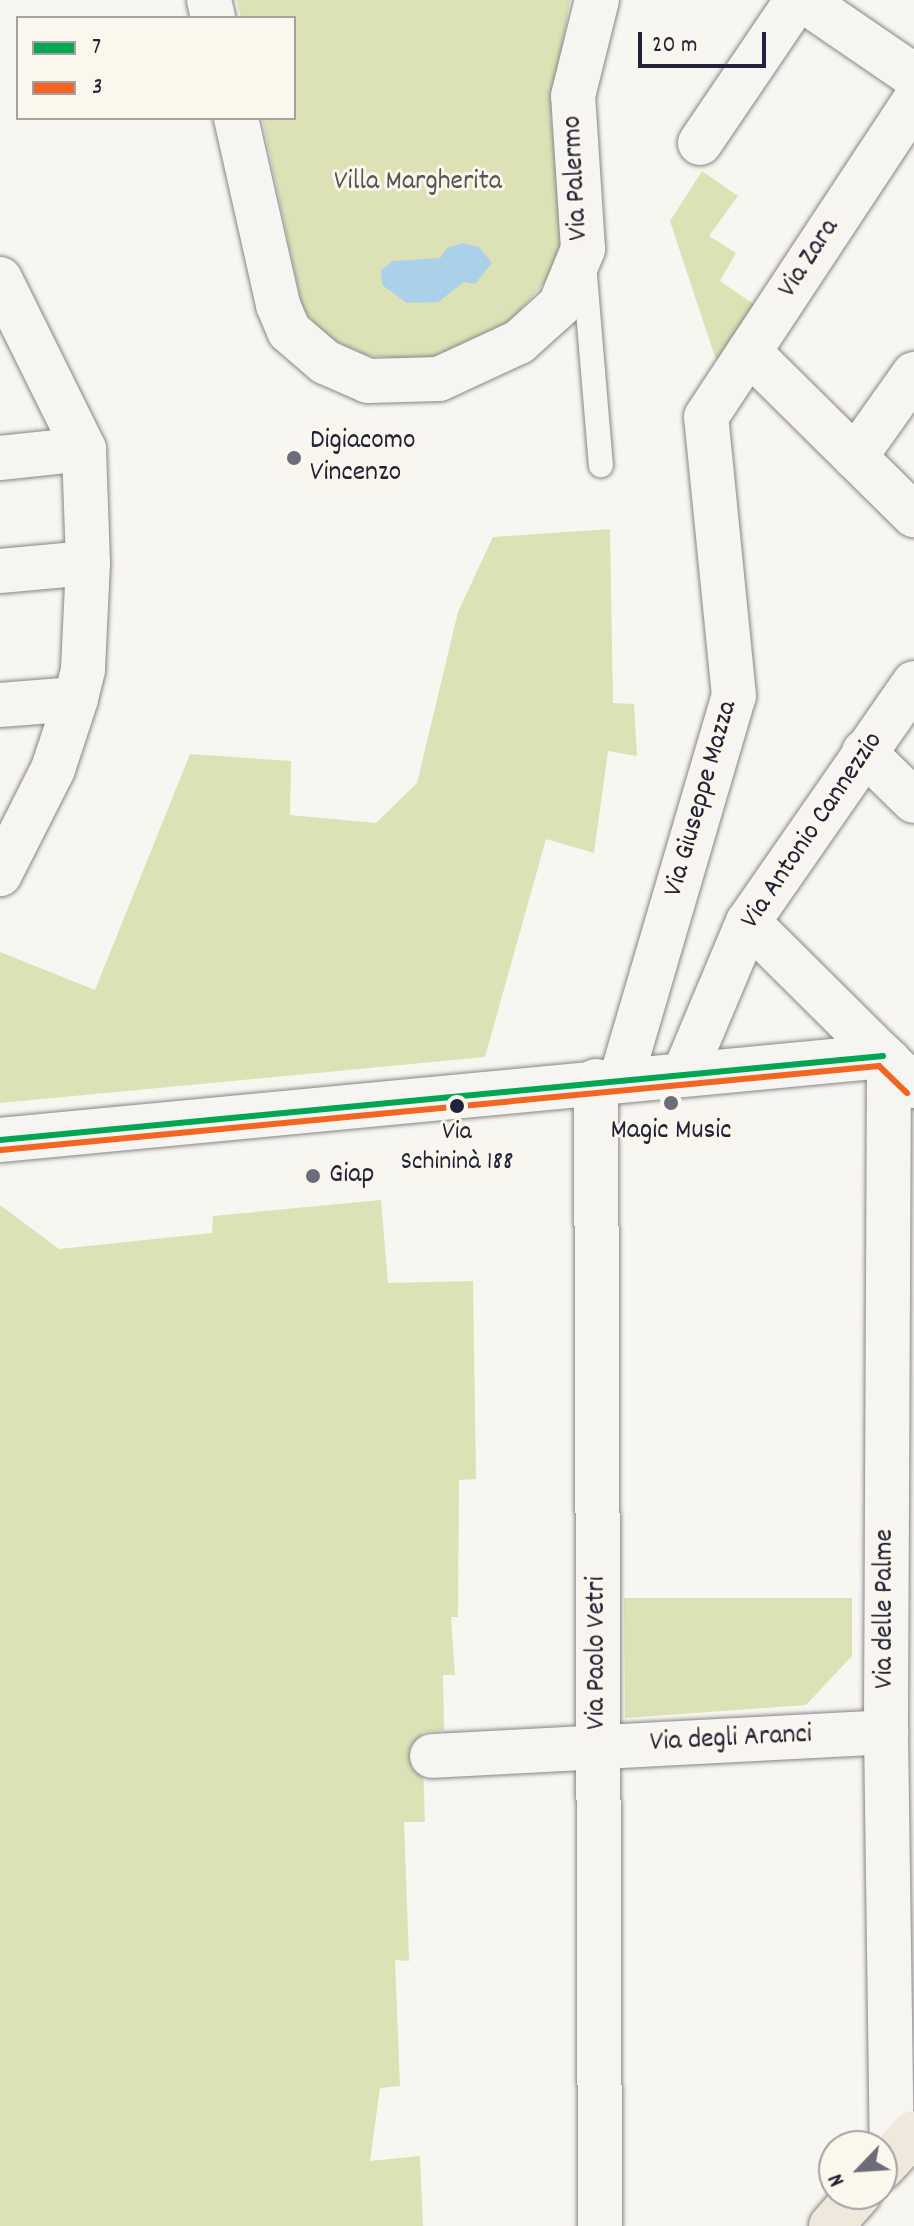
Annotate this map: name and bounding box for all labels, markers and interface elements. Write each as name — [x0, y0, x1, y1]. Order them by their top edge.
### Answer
legend — [16, 16, 296, 120]
scale bar — [642, 16, 770, 66]
text: 20 m — [652, 29, 698, 63]
text: 7 — [92, 31, 101, 65]
text: 3 — [92, 71, 103, 105]
street label: Via Palermo — [557, 115, 597, 241]
park label: Villa Margherita — [334, 166, 502, 200]
street label: Via Zara — [772, 213, 848, 305]
place label: Digiacomo Vincenzo — [310, 425, 416, 491]
marker: Digiacomo Vincenzo — [285, 449, 303, 467]
street label: Via Giuseppe Mazza — [658, 697, 746, 901]
street label: Via Antonio Cannezzio — [735, 726, 891, 936]
marker: Magic Music — [662, 1094, 680, 1112]
marker: Via Schininà 188 — [449, 1098, 465, 1114]
place label: Magic Music — [610, 1115, 732, 1149]
place label: Via Schininà 188 — [401, 1117, 513, 1178]
place label: Giap — [329, 1159, 374, 1193]
marker: Giap — [304, 1167, 322, 1185]
street label: Via delle Palme — [869, 1529, 903, 1689]
street label: Via Paolo Vetri — [581, 1576, 615, 1730]
street label: Via degli Aranci — [649, 1719, 813, 1761]
north arrow — [818, 2130, 898, 2210]
text: N — [821, 2168, 854, 2191]

